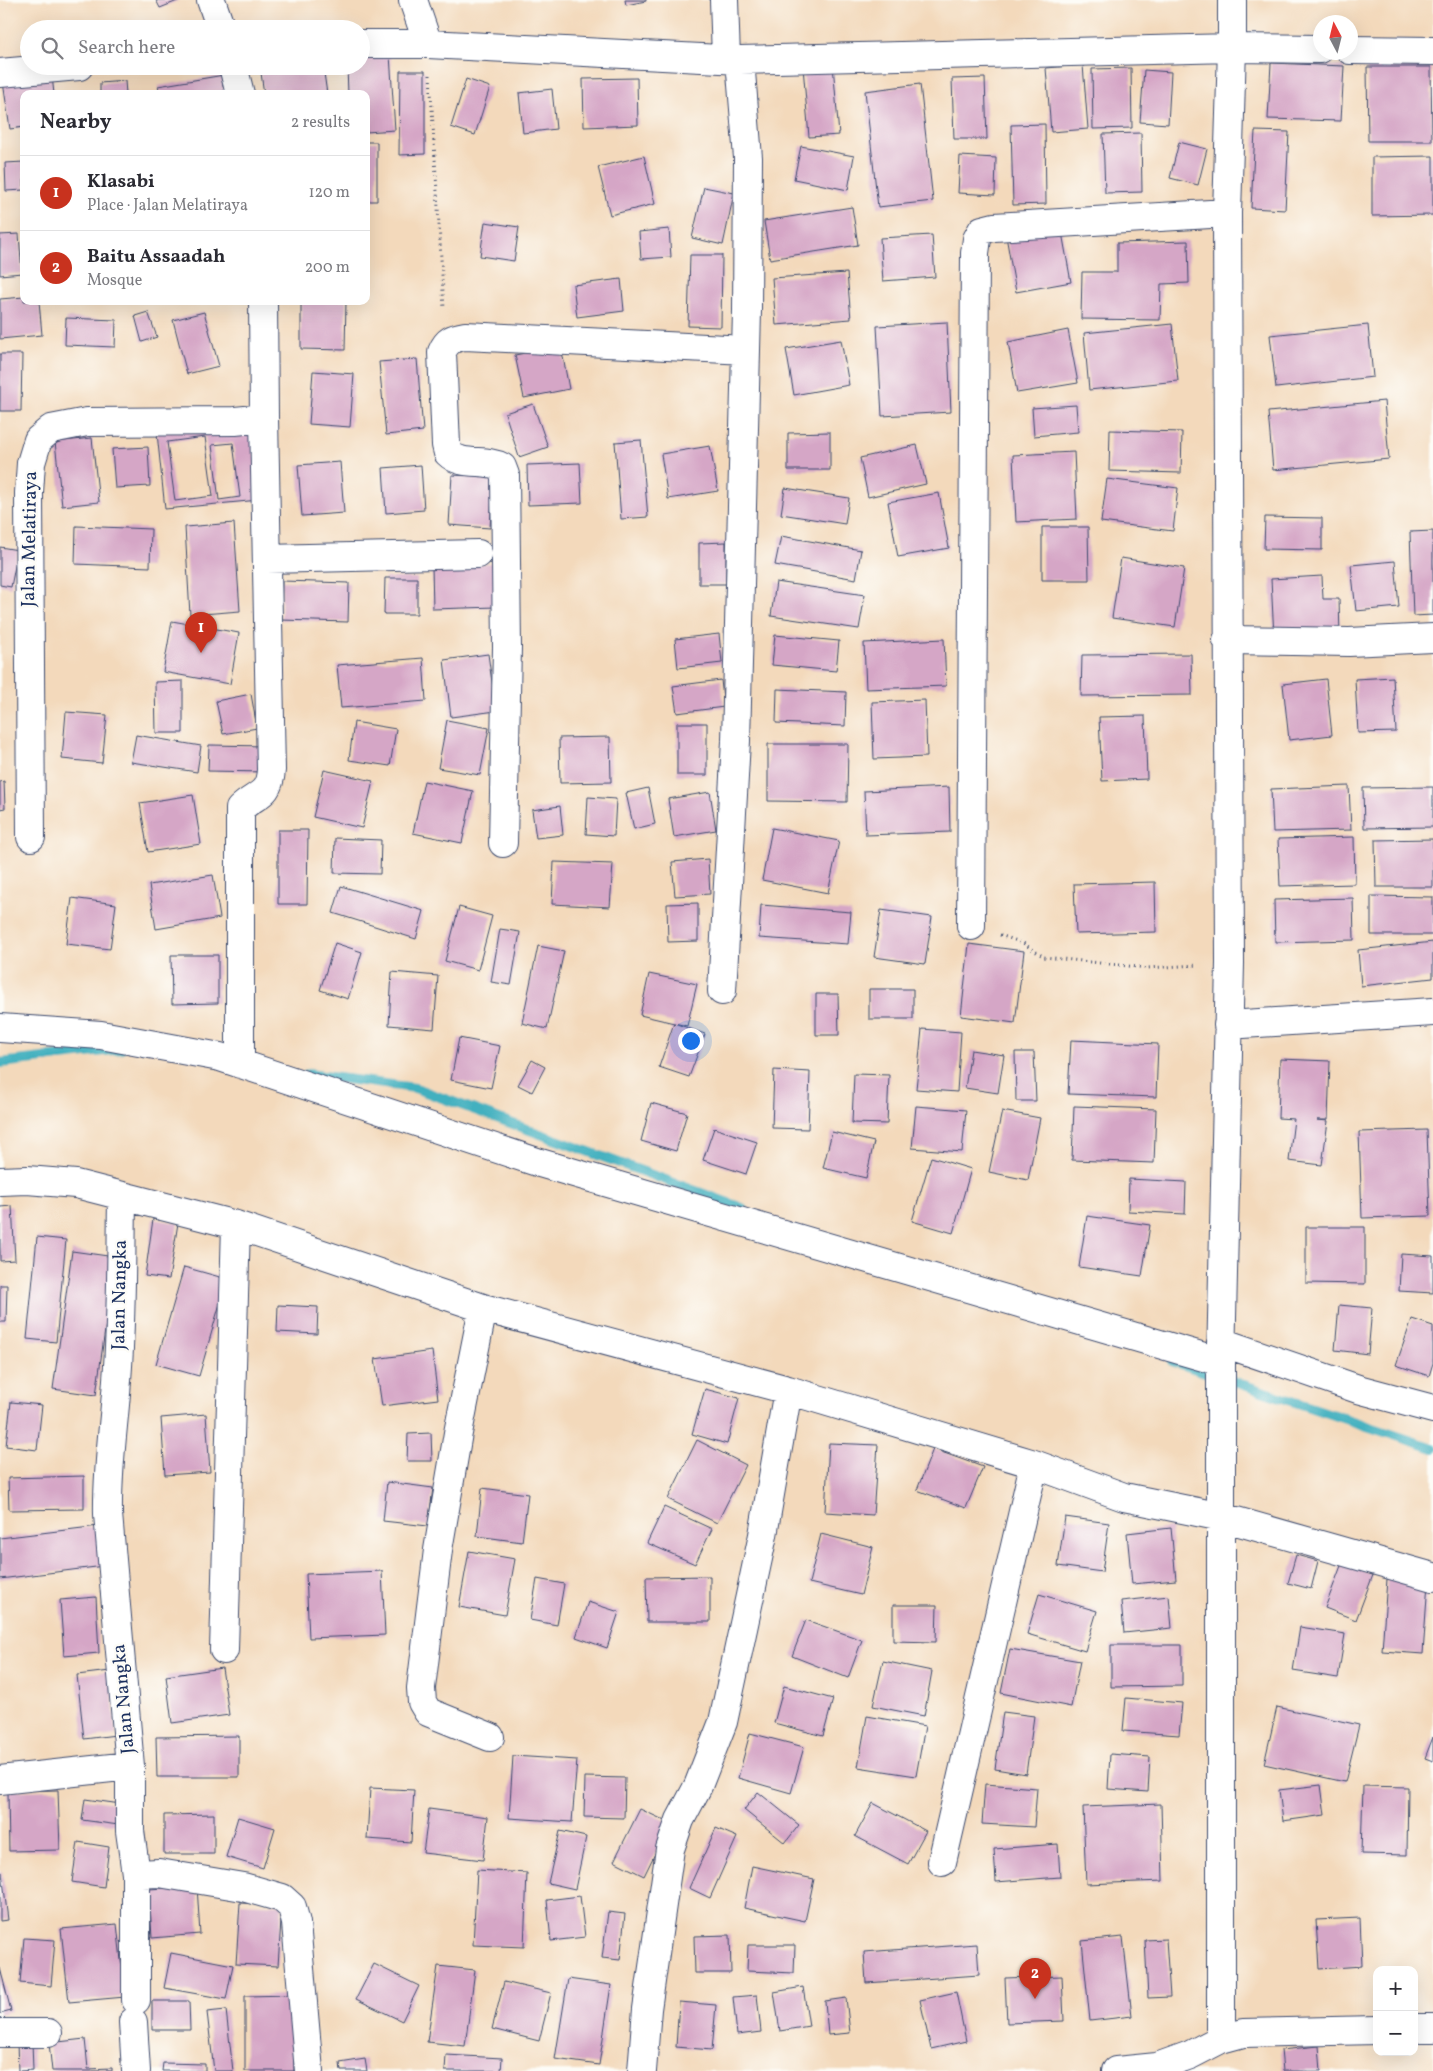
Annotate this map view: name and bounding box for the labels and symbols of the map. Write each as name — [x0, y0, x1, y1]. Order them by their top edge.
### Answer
north arrow — [1313, 15, 1358, 60]
street label: Jalan Melatiraya — [16, 471, 44, 607]
pin: 1 — [185, 612, 217, 653]
your location — [678, 1028, 704, 1054]
street label: Jalan Nangka — [106, 1240, 134, 1350]
street label: Jalan Nangka — [106, 1643, 142, 1755]
pin: 2 — [1019, 1958, 1051, 1999]

